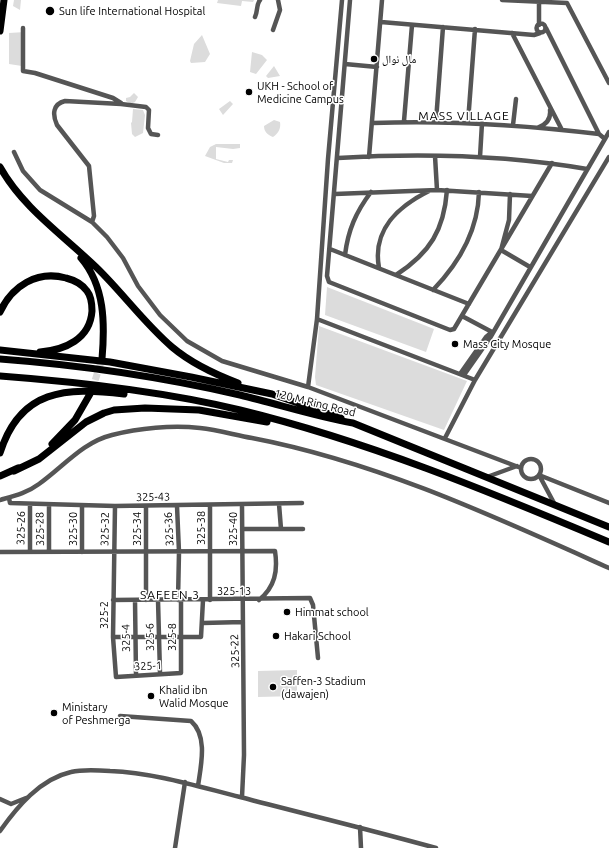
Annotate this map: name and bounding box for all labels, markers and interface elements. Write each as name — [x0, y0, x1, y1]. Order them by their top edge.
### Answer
place label: Sun life International Hospital — [59, 4, 205, 18]
marker: Sun life International Hospital — [44, 5, 56, 17]
place label: مال نوال — [382, 52, 416, 66]
marker: مال نوال — [369, 54, 379, 64]
place label: UKH - School of Medicine Campus — [257, 79, 344, 105]
marker: UKH - School of Medicine Campus — [244, 87, 254, 97]
district label: MASS VILLAGE — [418, 109, 510, 123]
place label: Mass City Mosque — [463, 337, 551, 351]
marker: Mass City Mosque — [450, 339, 460, 349]
street label: 120 M Ring Road — [273, 387, 357, 419]
street label: 325-43 — [136, 490, 170, 504]
street label: 325-26 — [14, 511, 28, 545]
street label: 325-38 — [194, 511, 208, 545]
street label: 325-28 — [33, 512, 47, 546]
street label: 325-30 — [66, 512, 80, 546]
street label: 325-32 — [98, 512, 112, 546]
street label: 325-34 — [130, 512, 144, 546]
street label: 325-36 — [162, 512, 176, 546]
street label: 325-40 — [226, 512, 240, 546]
street label: 325-13 — [217, 584, 251, 598]
district label: SAFEEN 3 — [140, 588, 200, 602]
street label: 325-2 — [97, 601, 111, 629]
place label: Himmat school — [295, 605, 369, 619]
marker: Himmat school — [282, 607, 292, 617]
street label: 325-6 — [143, 623, 157, 651]
street label: 325-8 — [165, 623, 179, 651]
street label: 325-4 — [119, 624, 133, 652]
place label: Hakari School — [284, 629, 351, 643]
marker: Hakari School — [271, 631, 281, 641]
street label: 325-22 — [228, 634, 242, 668]
street label: 325-1 — [134, 659, 162, 673]
place label: Saffen-3 Stadium (dawajen) — [281, 674, 366, 700]
marker: Saffen-3 Stadium (dawajen) — [268, 682, 278, 692]
place label: Khalid ibn Walid Mosque — [159, 683, 229, 709]
marker: Khalid ibn Walid Mosque — [146, 691, 156, 701]
place label: Ministary of Peshmerga — [62, 700, 130, 726]
marker: Ministary of Peshmerga — [49, 708, 59, 718]

